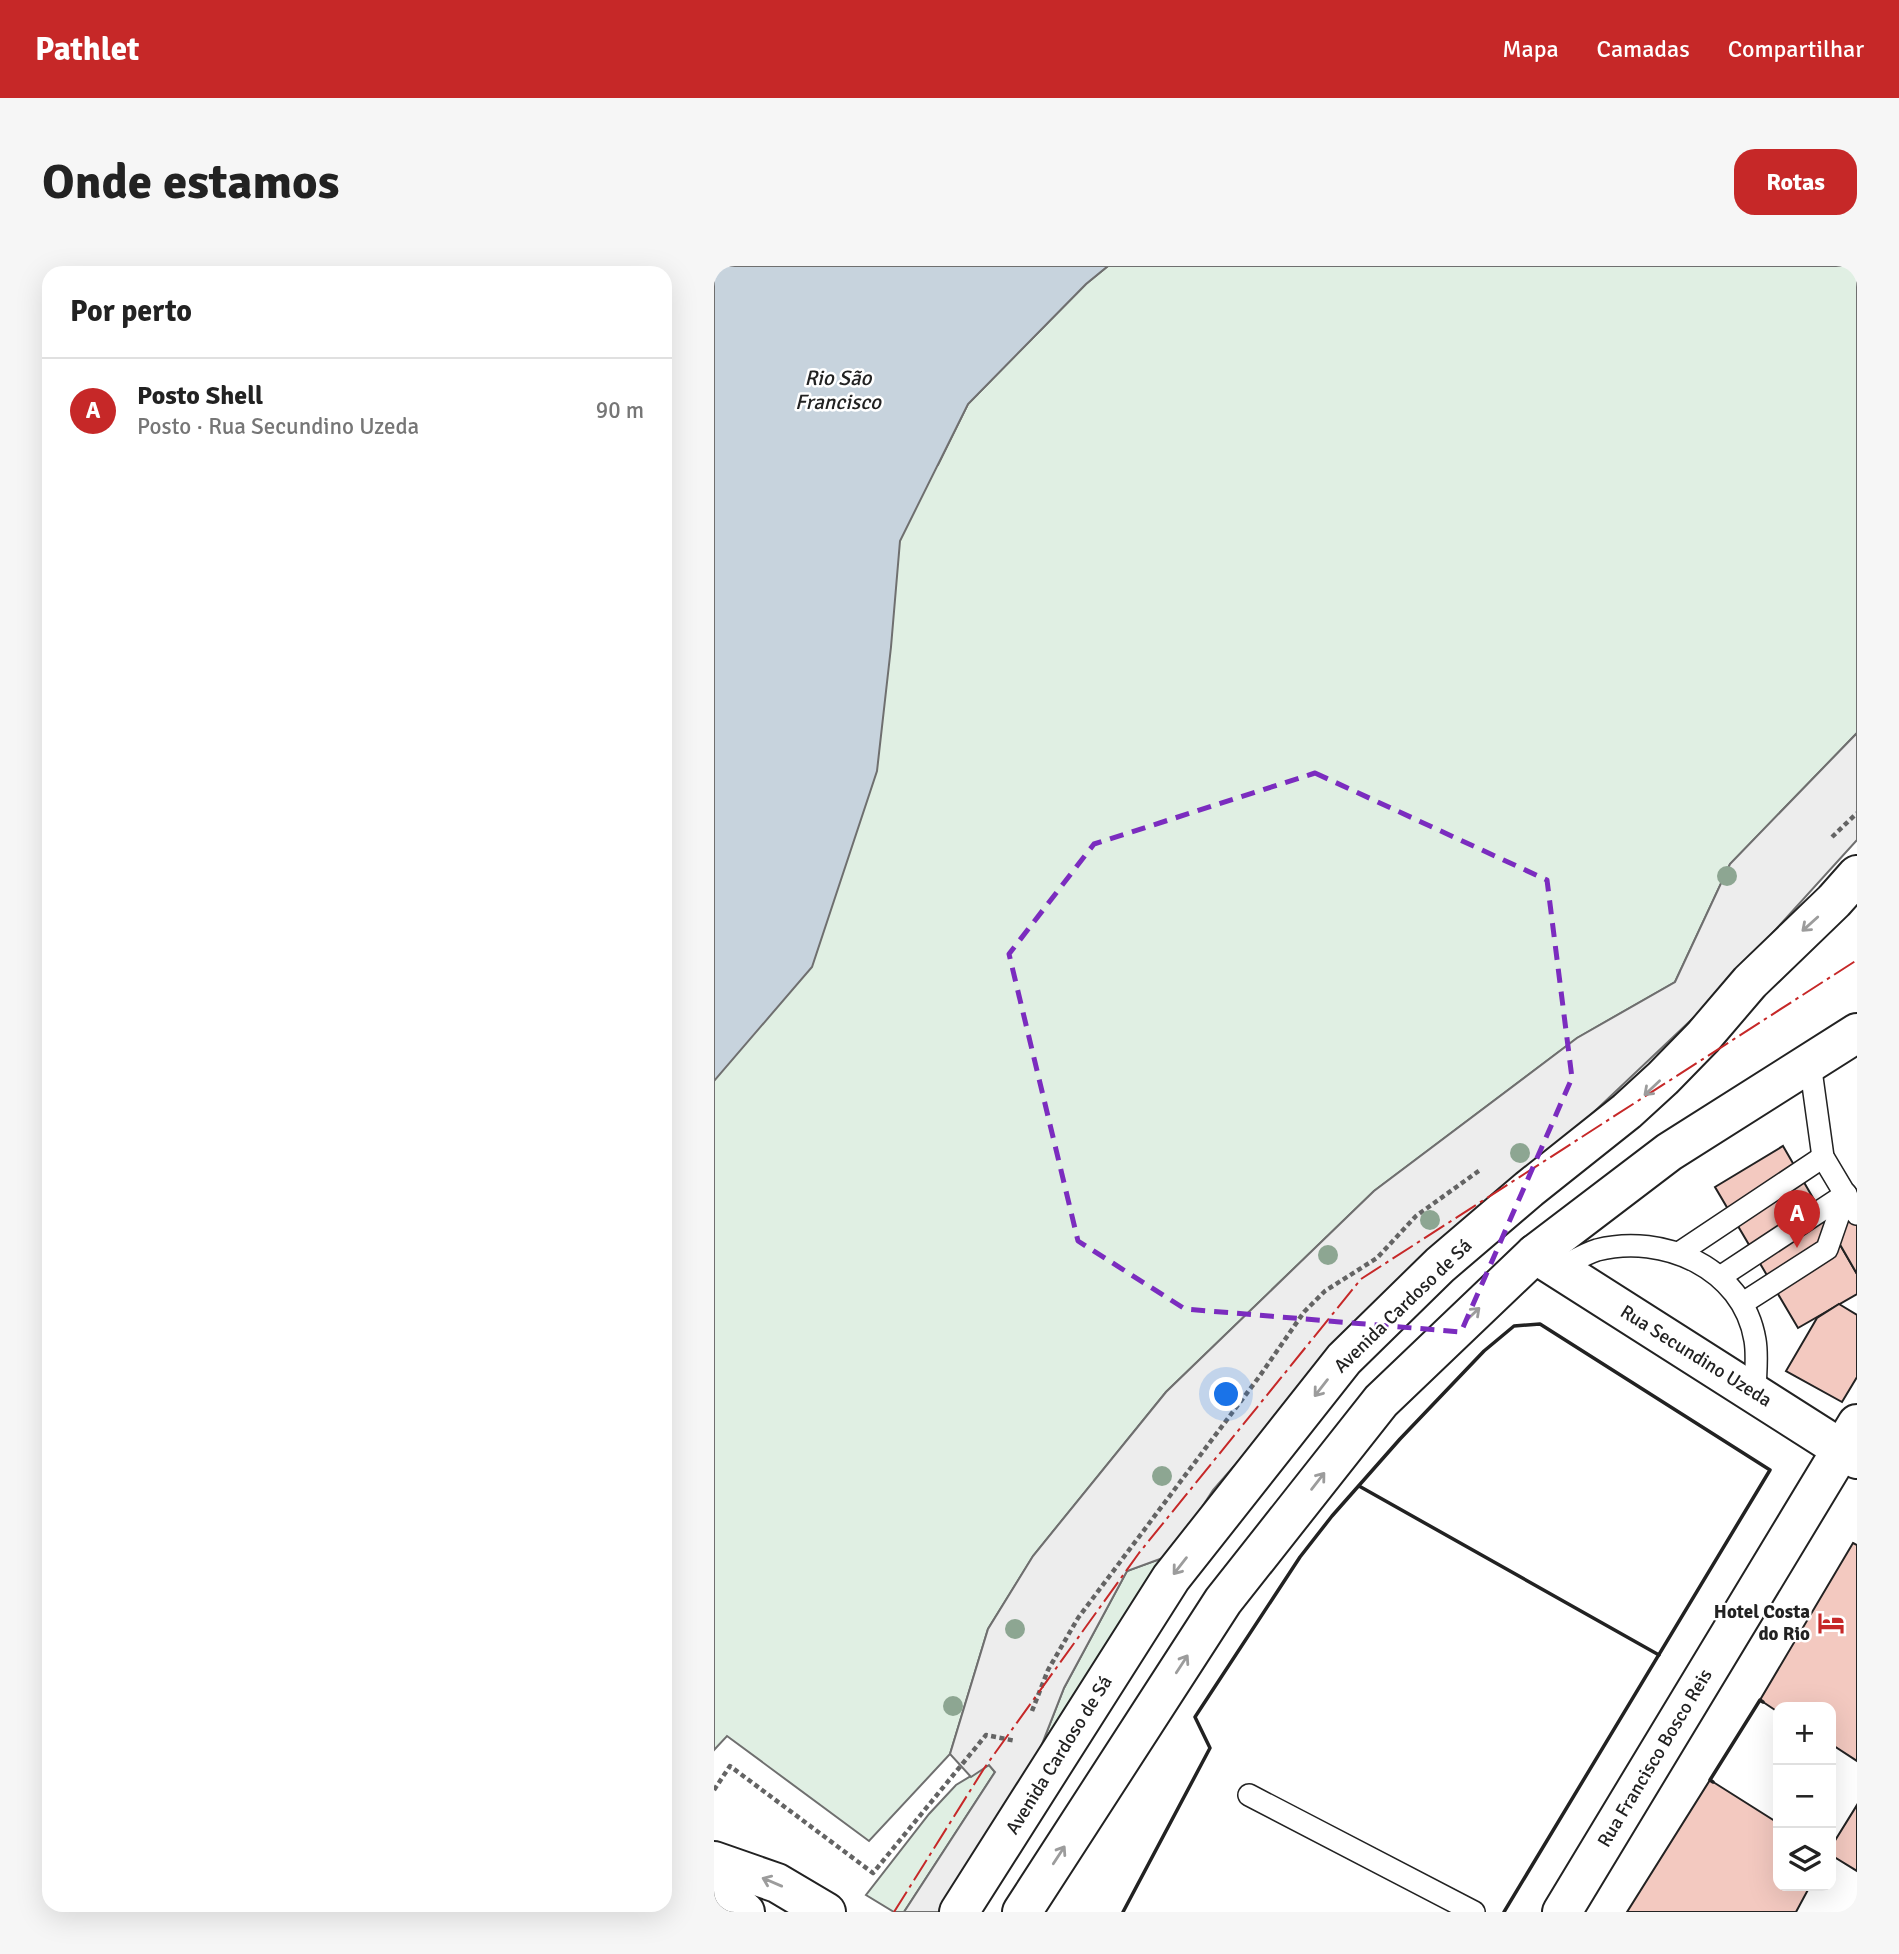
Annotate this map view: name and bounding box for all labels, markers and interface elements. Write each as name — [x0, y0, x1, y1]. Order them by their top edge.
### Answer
text: Pathlet — [35, 29, 139, 70]
text: Mapa — [1502, 34, 1559, 64]
text: Camadas — [1597, 34, 1690, 64]
text: Compartilhar — [1728, 34, 1864, 64]
button: Rotas — [1734, 149, 1857, 215]
text: Onde estamos — [42, 152, 339, 212]
text: Por perto — [70, 293, 192, 330]
water label: Rio São Francisco — [795, 365, 882, 415]
text: Posto Shell — [137, 380, 263, 412]
text: A — [86, 396, 100, 425]
text: 90 m — [596, 396, 644, 425]
text: Posto · Rua Secundino Uzeda — [137, 412, 419, 441]
one-way arrow — [1801, 916, 1819, 932]
one-way arrow — [1644, 1079, 1661, 1096]
pin: A — [1774, 1190, 1820, 1248]
street label: Avenida Cardoso de Sá — [1329, 1234, 1477, 1378]
street label: Rua Secundino Uzeda — [1616, 1300, 1776, 1412]
one-way arrow — [1463, 1306, 1480, 1323]
your location — [1209, 1377, 1243, 1411]
one-way arrow — [1314, 1378, 1329, 1397]
one-way arrow — [1310, 1472, 1325, 1491]
one-way arrow — [1173, 1557, 1188, 1575]
place label: Hotel Costa do Rio — [1714, 1600, 1810, 1646]
hotel icon: Hotel Costa do Rio — [1816, 1608, 1846, 1638]
one-way arrow — [1175, 1654, 1189, 1674]
street label: Rua Francisco Bosco Reis — [1592, 1664, 1718, 1852]
street label: Avenida Cardoso de Sá — [1000, 1671, 1118, 1839]
map controls — [1773, 1702, 1836, 1891]
button: + — [1773, 1702, 1836, 1765]
button: − — [1773, 1765, 1836, 1828]
button: layers — [1773, 1828, 1836, 1891]
one-way arrow — [1052, 1845, 1066, 1865]
one-way arrow — [762, 1875, 783, 1888]

